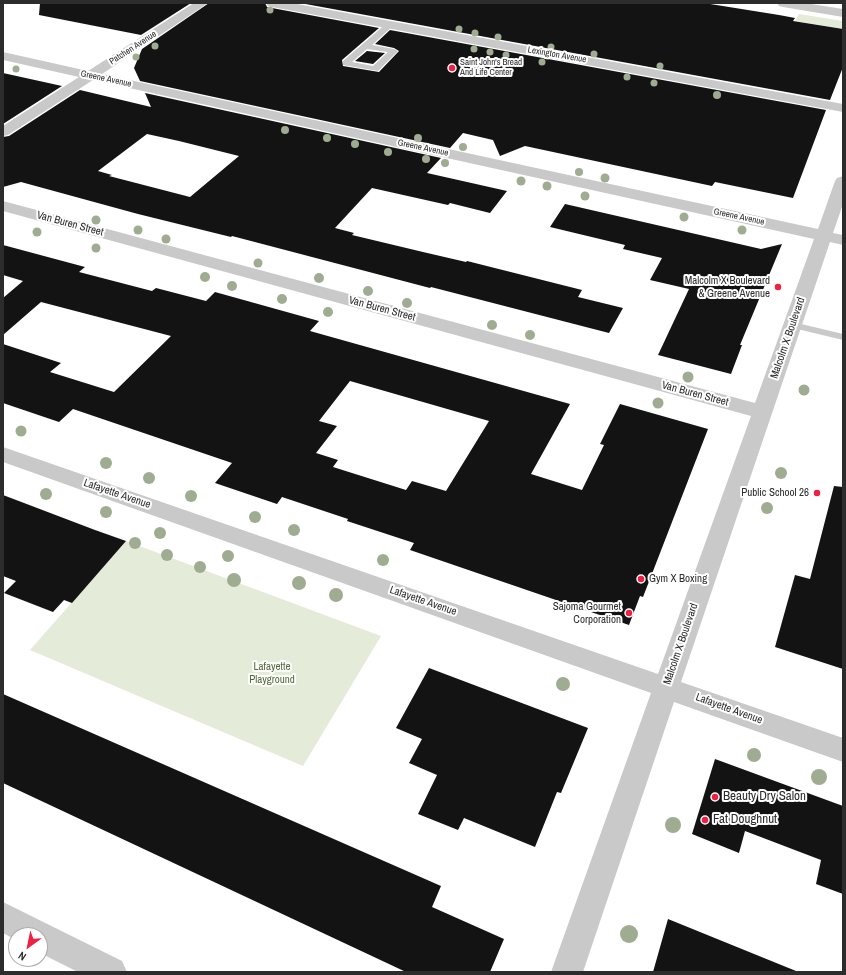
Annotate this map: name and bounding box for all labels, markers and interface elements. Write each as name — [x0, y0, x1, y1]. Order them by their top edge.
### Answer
street label: Patchen Avenue — [107, 29, 159, 67]
street label: Lexington Avenue — [527, 45, 587, 65]
place label: Saint John's Bread And Life Center — [460, 58, 522, 79]
marker: Saint John's Bread And Life Center — [447, 63, 457, 73]
street label: Greene Avenue — [80, 68, 132, 90]
street label: Greene Avenue — [397, 137, 449, 159]
street label: Greene Avenue — [713, 206, 765, 228]
street label: Van Buren Street — [35, 209, 105, 239]
place label: Malcolm X Boulevard & Greene Avenue — [685, 274, 770, 300]
marker: Malcolm X Boulevard & Greene Avenue — [773, 282, 783, 292]
street label: Van Buren Street — [347, 294, 417, 324]
street label: Malcolm X Boulevard — [768, 296, 808, 380]
street label: Van Buren Street — [660, 379, 730, 409]
street label: Lafayette Avenue — [82, 476, 152, 512]
place label: Public School 26 — [741, 486, 809, 500]
marker: Public School 26 — [812, 488, 822, 498]
place label: Gym X Boxing — [649, 572, 707, 586]
marker: Gym X Boxing — [636, 574, 646, 584]
street label: Lafayette Avenue — [388, 583, 458, 619]
place label: Sajoma Gourmet Corporation — [553, 600, 621, 626]
street label: Malcolm X Boulevard — [661, 602, 701, 686]
marker: Sajoma Gourmet Corporation — [624, 608, 634, 618]
park label: Lafayette Playground — [249, 660, 295, 686]
street label: Lafayette Avenue — [694, 691, 764, 727]
place label: Beauty Dry Salon — [723, 789, 806, 805]
marker: Beauty Dry Salon — [710, 792, 720, 802]
place label: Fat Doughnut — [713, 812, 777, 828]
marker: Fat Doughnut — [700, 815, 710, 825]
north arrow — [8, 927, 48, 967]
text: N — [15, 949, 29, 964]

